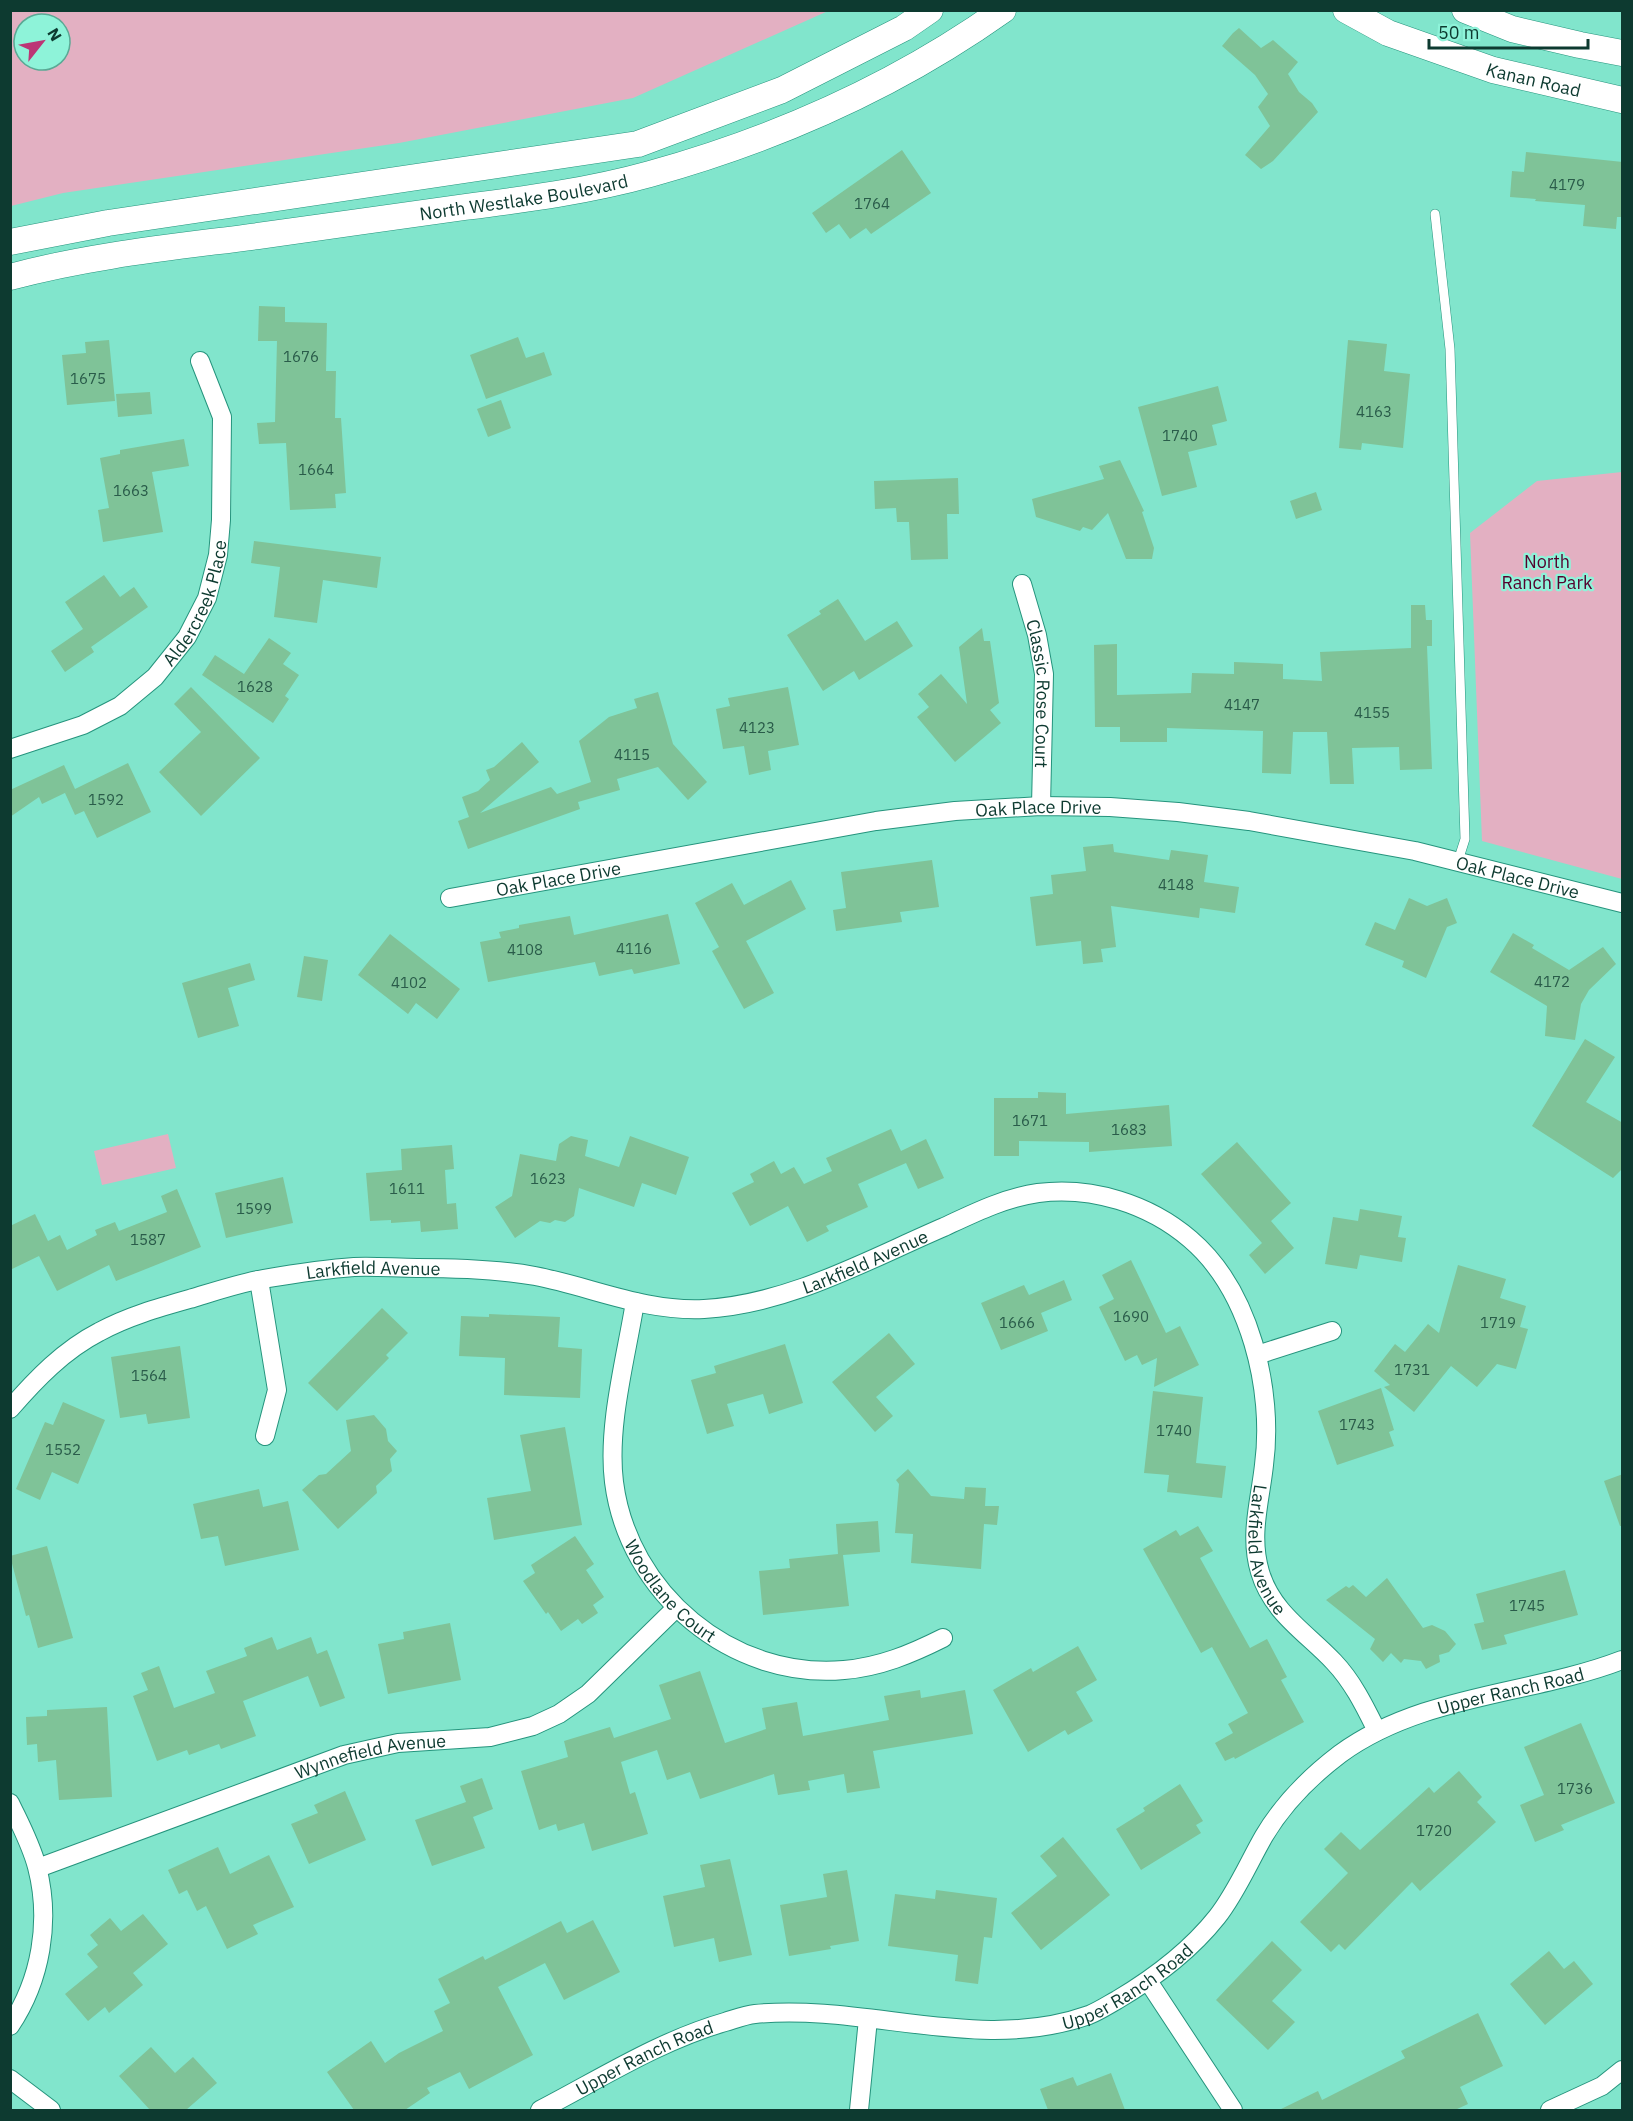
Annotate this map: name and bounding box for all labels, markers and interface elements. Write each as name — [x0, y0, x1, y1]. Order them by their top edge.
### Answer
north arrow — [12, 12, 72, 72]
scale bar — [1429, 12, 1588, 50]
text: 50 m — [1438, 21, 1480, 44]
text: N — [43, 24, 66, 44]
street label: Kanan Road — [1483, 57, 1583, 102]
street label: North Westlake Boulevard — [418, 169, 630, 225]
house number: 4179 — [1549, 175, 1585, 194]
house number: 1764 — [854, 194, 890, 213]
house number: 1676 — [283, 347, 319, 366]
house number: 1675 — [70, 369, 106, 388]
house number: 4163 — [1356, 402, 1392, 421]
house number: 1740 — [1162, 426, 1198, 445]
house number: 1664 — [298, 460, 334, 479]
house number: 1663 — [113, 481, 149, 500]
street label: Aldercreek Place — [157, 539, 231, 670]
park label: North Ranch Park — [1501, 550, 1593, 594]
street label: Classic Rose Court — [1021, 616, 1056, 768]
house number: 1628 — [237, 677, 273, 696]
house number: 4147 — [1224, 695, 1260, 714]
house number: 4155 — [1354, 703, 1390, 722]
house number: 4123 — [739, 718, 775, 737]
house number: 4115 — [614, 745, 650, 764]
house number: 1592 — [88, 790, 124, 809]
street label: Oak Place Drive — [975, 794, 1102, 821]
street label: Oak Place Drive — [1454, 850, 1582, 903]
street label: Oak Place Drive — [494, 856, 623, 901]
house number: 4148 — [1158, 875, 1194, 894]
house number: 4116 — [616, 939, 652, 958]
house number: 4108 — [507, 940, 543, 959]
house number: 4172 — [1534, 972, 1570, 991]
house number: 4102 — [391, 973, 427, 992]
house number: 1671 — [1012, 1111, 1048, 1130]
house number: 1683 — [1111, 1120, 1147, 1139]
house number: 1623 — [530, 1169, 566, 1188]
house number: 1611 — [389, 1179, 425, 1198]
house number: 1599 — [236, 1199, 272, 1218]
street label: Larkfield Avenue — [799, 1224, 931, 1299]
house number: 1587 — [130, 1230, 166, 1249]
street label: Larkfield Avenue — [304, 1255, 441, 1284]
house number: 1690 — [1113, 1307, 1149, 1326]
house number: 1666 — [999, 1313, 1035, 1332]
house number: 1719 — [1480, 1313, 1516, 1332]
house number: 1731 — [1394, 1360, 1430, 1379]
house number: 1564 — [131, 1366, 167, 1385]
house number: 1743 — [1339, 1415, 1375, 1434]
house number: 1740 — [1156, 1421, 1192, 1440]
house number: 1552 — [45, 1440, 81, 1459]
street label: Larkfield Avenue — [1244, 1483, 1292, 1620]
street label: Woodlane Court — [620, 1536, 721, 1647]
house number: 1745 — [1509, 1596, 1545, 1615]
street label: Upper Ranch Road — [1435, 1662, 1587, 1719]
street label: Wynnefield Avenue — [291, 1728, 447, 1784]
house number: 1736 — [1557, 1779, 1593, 1798]
house number: 1720 — [1416, 1821, 1452, 1840]
street label: Upper Ranch Road — [1059, 1938, 1197, 2034]
street label: Upper Ranch Road — [571, 2015, 716, 2100]

